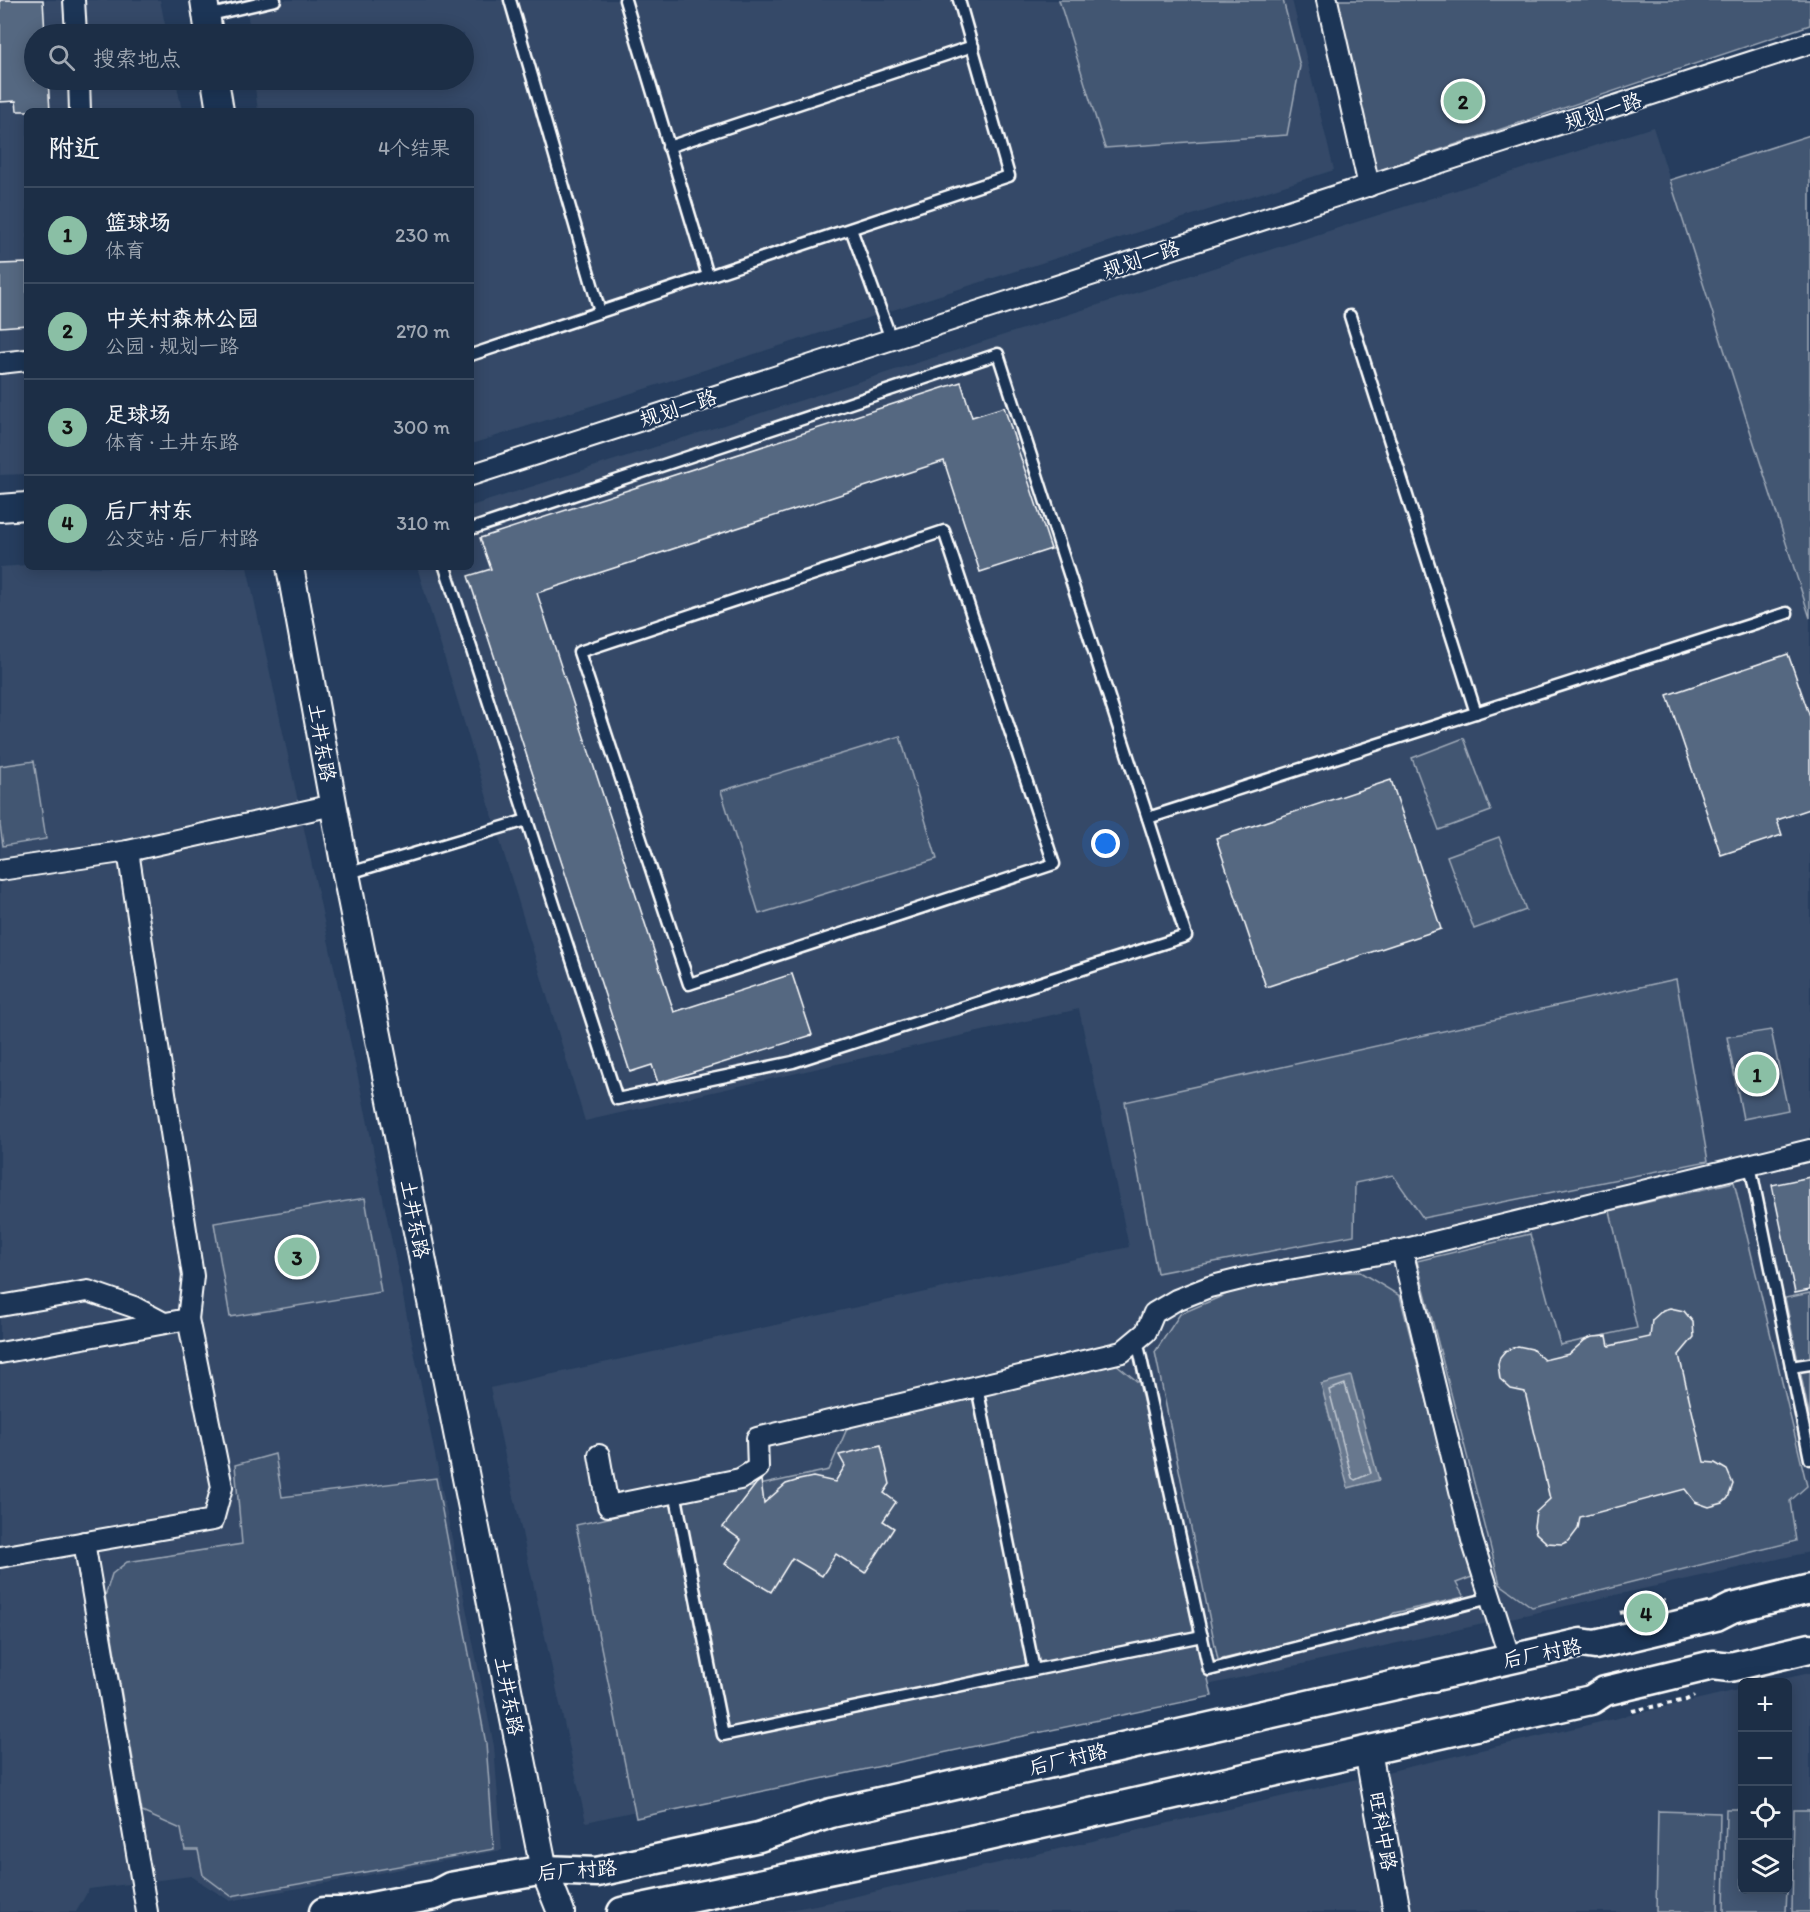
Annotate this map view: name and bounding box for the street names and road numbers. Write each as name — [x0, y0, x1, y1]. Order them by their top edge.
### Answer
street label: 规划一路 — [1561, 87, 1646, 135]
street label: 规划一路 — [1099, 235, 1184, 283]
street label: 规划一路 — [636, 384, 721, 432]
street label: 土井东路 — [303, 701, 341, 784]
street label: 土井东路 — [396, 1177, 435, 1262]
street label: 后厂村路 — [1500, 1633, 1585, 1672]
street label: 土井东路 — [490, 1654, 529, 1739]
street label: 后厂村路 — [1026, 1738, 1111, 1780]
street label: 旺科中路 — [1364, 1790, 1402, 1873]
street label: 后厂村路 — [536, 1855, 619, 1885]

